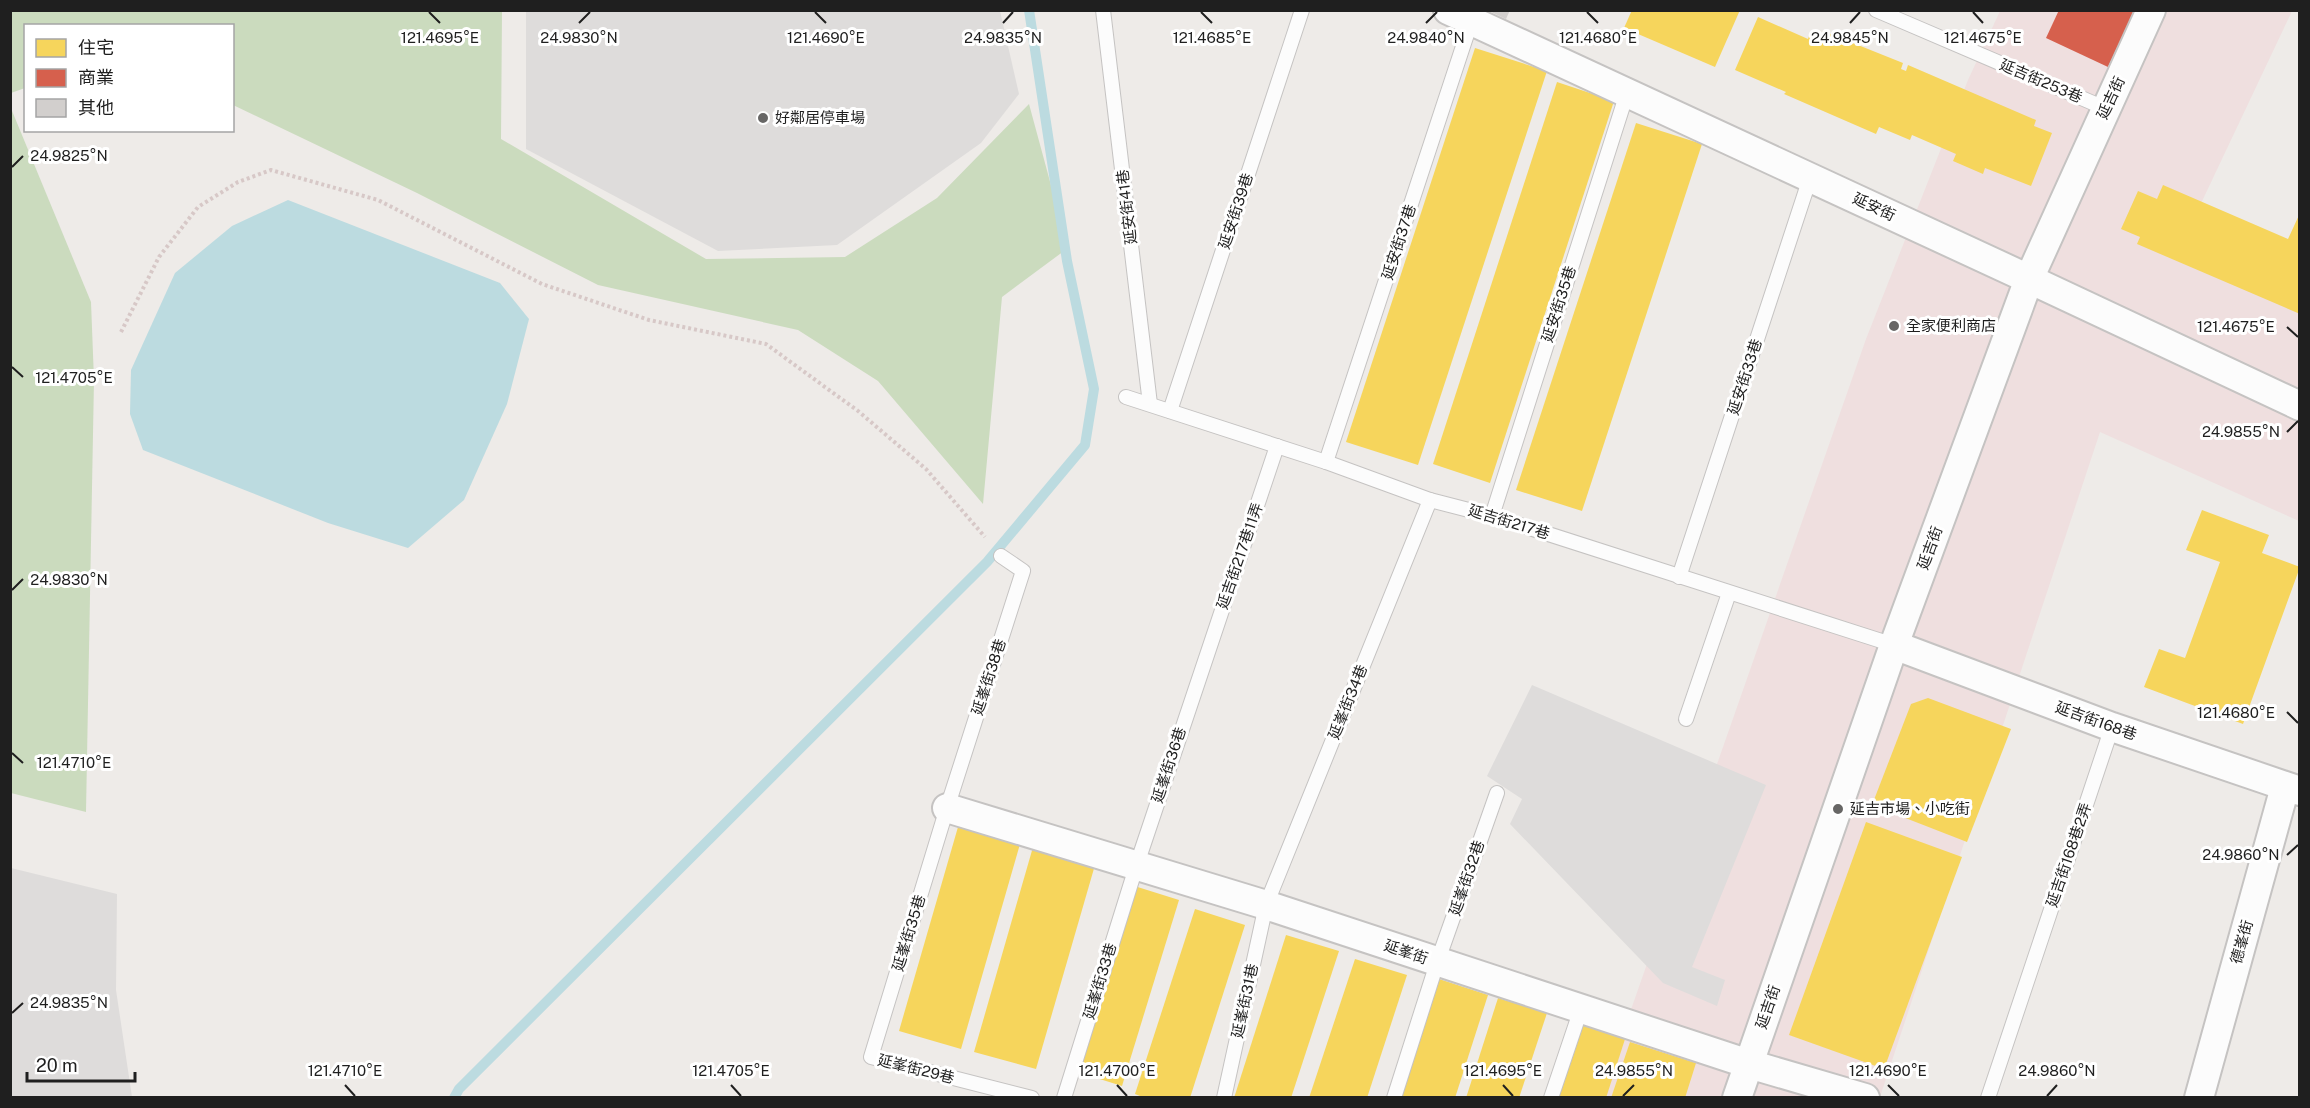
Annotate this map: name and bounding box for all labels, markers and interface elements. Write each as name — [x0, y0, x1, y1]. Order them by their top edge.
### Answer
legend — [24, 24, 234, 132]
text: 121.4695°E — [401, 29, 479, 46]
text: 24.9830°N — [540, 29, 618, 46]
text: 121.4690°E — [787, 29, 865, 46]
text: 24.9835°N — [964, 29, 1042, 46]
text: 121.4685°E — [1173, 29, 1251, 46]
text: 24.9840°N — [1387, 29, 1465, 46]
text: 121.4680°E — [1559, 29, 1637, 46]
text: 24.9845°N — [1811, 29, 1889, 46]
text: 121.4675°E — [1944, 29, 2022, 46]
text: 住宅 — [78, 37, 114, 58]
street label: 延吉街253巷 — [1997, 56, 2085, 106]
text: 商業 — [78, 67, 114, 88]
street label: 延吉街 — [2093, 74, 2128, 122]
text: 其他 — [78, 97, 114, 118]
place label: 好鄰居停車場 — [775, 109, 865, 126]
marker: 好鄰居停車場 — [756, 111, 770, 125]
text: 24.9825°N — [30, 147, 108, 164]
street label: 延安街41巷 — [1113, 169, 1140, 246]
street label: 延安街39巷 — [1215, 171, 1256, 251]
street label: 延安街 — [1850, 189, 1898, 224]
street label: 延安街37巷 — [1378, 202, 1419, 282]
street label: 延安街35巷 — [1538, 264, 1579, 344]
place label: 全家便利商店 — [1906, 317, 1996, 334]
text: 121.4675°E — [2197, 318, 2275, 335]
marker: 全家便利商店 — [1887, 319, 1901, 333]
street label: 延安街33巷 — [1724, 337, 1765, 417]
text: 121.4705°E — [35, 369, 113, 386]
text: 24.9855°N — [2202, 423, 2280, 440]
street label: 延吉街217巷11弄 — [1213, 500, 1266, 611]
street label: 延吉街217巷 — [1466, 501, 1552, 542]
street label: 延吉街 — [1914, 524, 1945, 572]
text: 24.9830°N — [30, 571, 108, 588]
street label: 延峯街38巷 — [968, 637, 1009, 717]
street label: 延峯街34巷 — [1325, 662, 1370, 742]
street label: 延吉街168巷 — [2053, 698, 2139, 743]
text: 121.4680°E — [2197, 704, 2275, 721]
street label: 延峯街36巷 — [1148, 725, 1189, 805]
text: 121.4710°E — [37, 754, 111, 771]
place label: 延吉市場、小吃街 — [1850, 800, 1970, 817]
street label: 延吉街168巷2弄 — [2043, 801, 2094, 909]
marker: 延吉市場、小吃街 — [1831, 802, 1845, 816]
street label: 延峯街32巷 — [1446, 838, 1487, 918]
text: 24.9860°N — [2202, 846, 2280, 863]
street label: 延峯街35巷 — [889, 893, 928, 973]
street label: 德峯街 — [2227, 918, 2256, 966]
street label: 延峯街 — [1382, 936, 1430, 967]
street label: 延峯街33巷 — [1080, 941, 1119, 1021]
street label: 延峯街31巷 — [1228, 962, 1261, 1040]
street label: 延吉街 — [1752, 983, 1783, 1031]
text: 24.9835°N — [30, 994, 108, 1011]
scale bar — [27, 1045, 135, 1083]
street label: 延峯街29巷 — [876, 1051, 956, 1086]
text: 20 m — [36, 1055, 78, 1076]
text: 121.4710°E — [308, 1062, 382, 1079]
text: 121.4705°E — [692, 1062, 770, 1079]
text: 121.4700°E — [1078, 1062, 1156, 1079]
text: 121.4695°E — [1464, 1062, 1542, 1079]
text: 24.9855°N — [1595, 1062, 1673, 1079]
text: 121.4690°E — [1849, 1062, 1927, 1079]
text: 24.9860°N — [2018, 1062, 2096, 1079]

